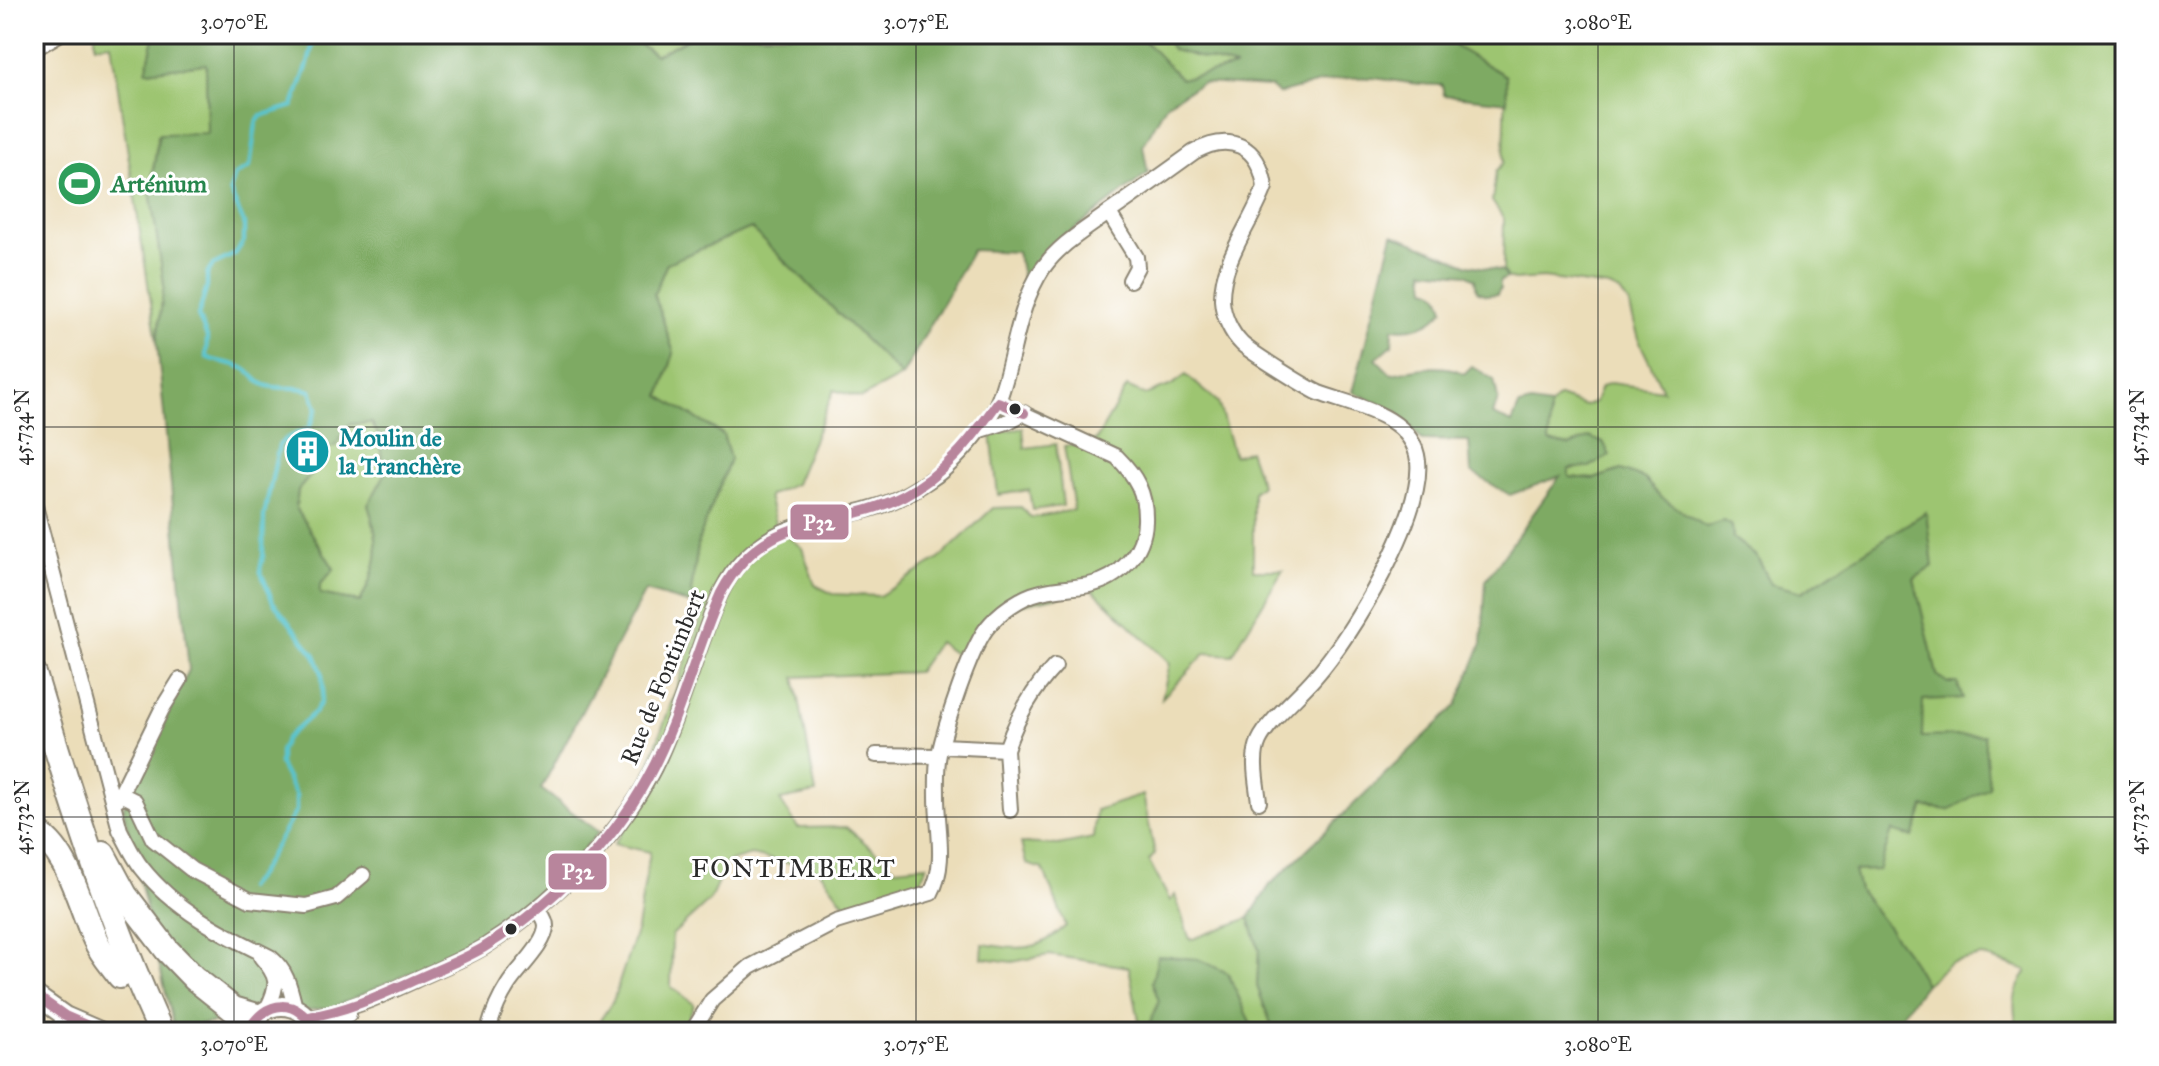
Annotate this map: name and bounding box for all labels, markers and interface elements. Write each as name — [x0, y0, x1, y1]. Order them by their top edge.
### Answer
text: 3.070°E — [200, 10, 268, 34]
text: 3.075°E — [883, 10, 949, 34]
text: 3.080°E — [1564, 10, 1632, 34]
sports icon: Arténium — [56, 160, 104, 208]
place label: Arténium — [109, 169, 208, 199]
text: 45.734°N — [10, 389, 34, 465]
text: 45.734°N — [2125, 389, 2149, 465]
unlabelled marker — [1007, 401, 1023, 417]
place label: Moulin de la Tranchère — [338, 423, 461, 481]
building icon: Moulin de la Tranchère — [284, 428, 332, 476]
line badge: P32 — [789, 503, 850, 541]
text: P32 — [803, 509, 836, 536]
street label: Rue de Fontimbert — [614, 584, 712, 769]
text: 45.732°N — [10, 779, 34, 855]
text: 45.732°N — [2125, 779, 2149, 855]
line badge: P32 — [547, 852, 608, 891]
district label: FONTIMBERT — [691, 852, 897, 884]
text: P32 — [562, 858, 595, 885]
unlabelled marker — [503, 921, 519, 937]
text: 3.070°E — [200, 1032, 268, 1056]
text: 3.075°E — [883, 1032, 949, 1056]
text: 3.080°E — [1564, 1032, 1632, 1056]

